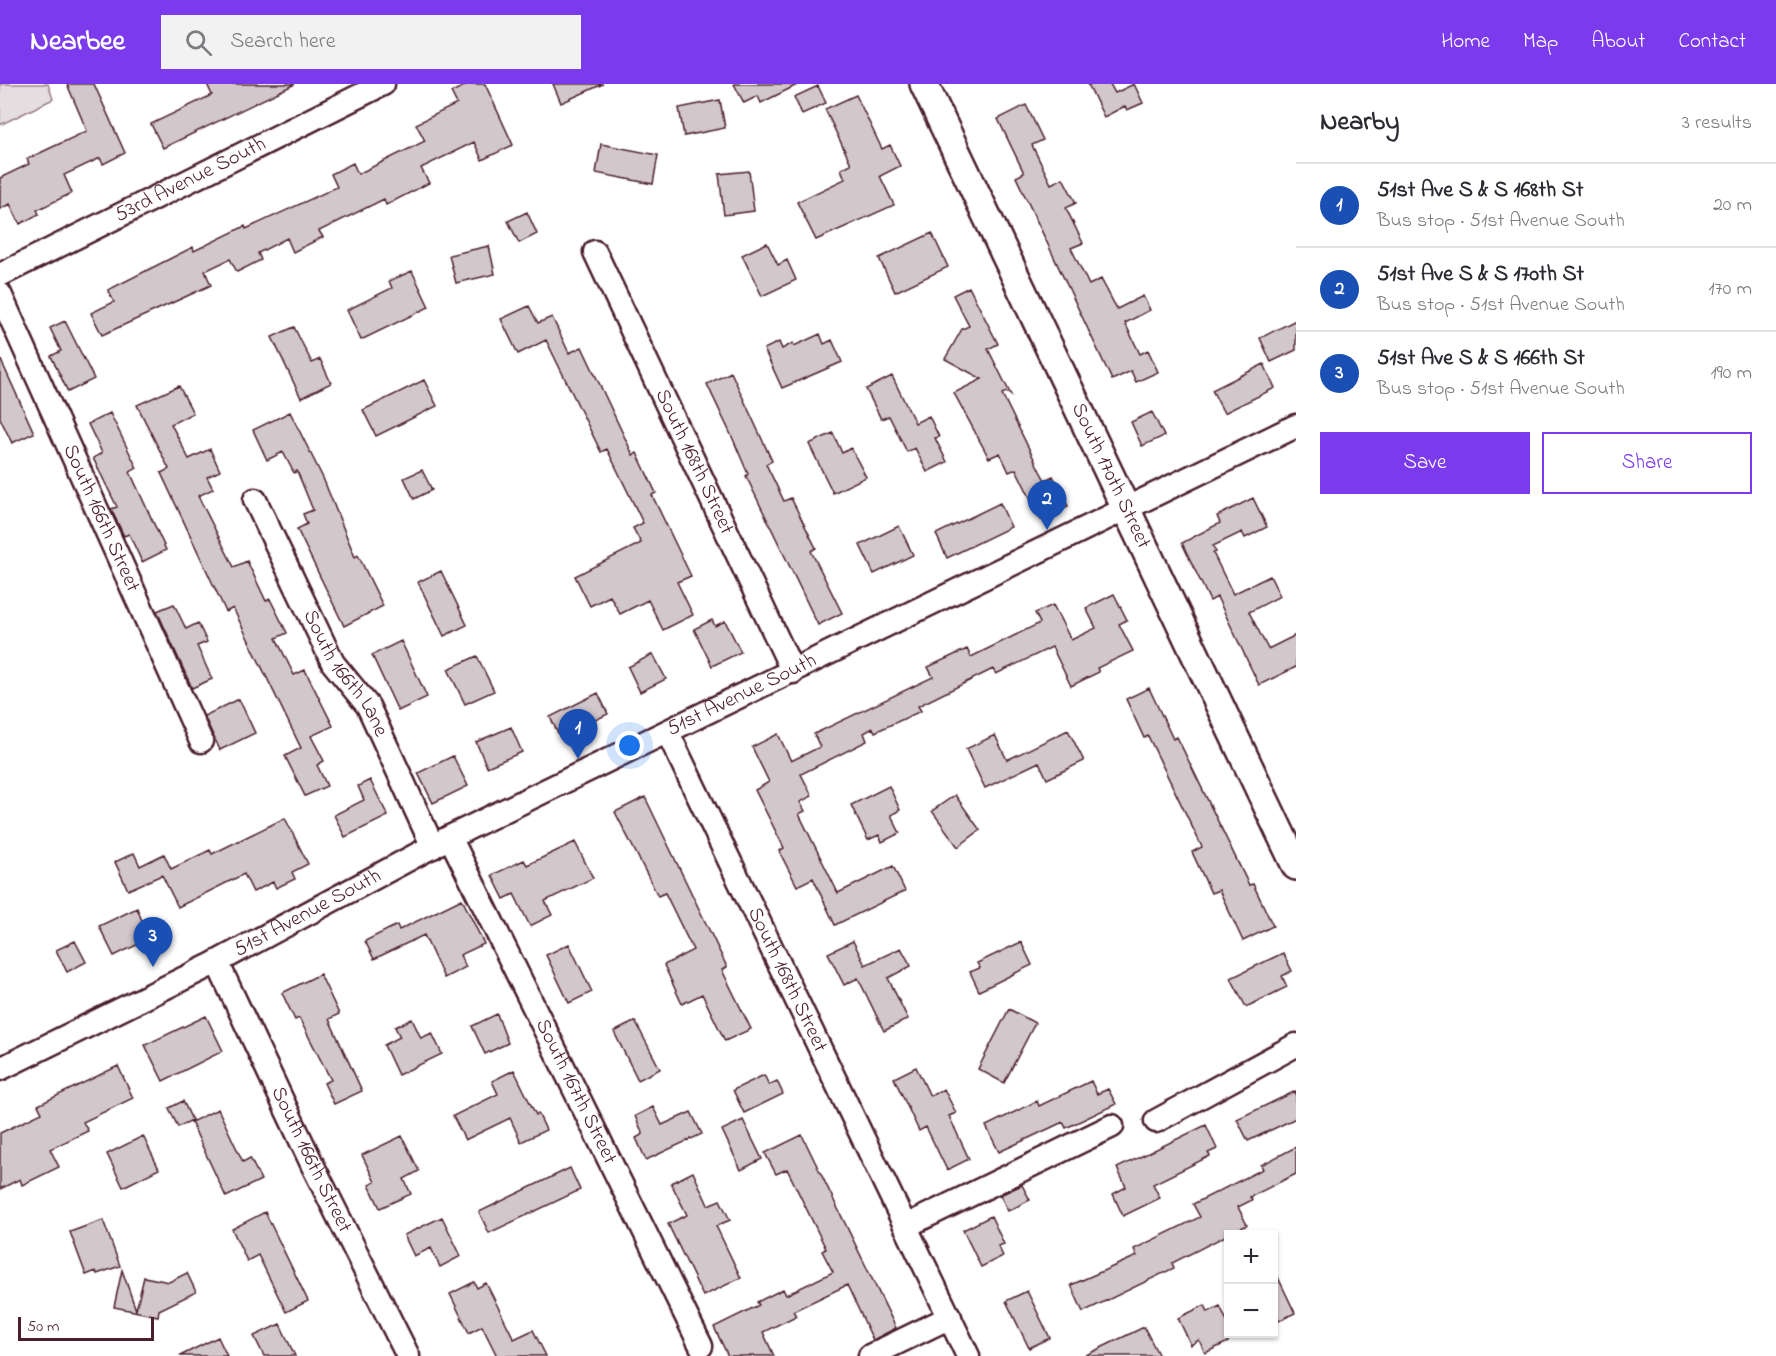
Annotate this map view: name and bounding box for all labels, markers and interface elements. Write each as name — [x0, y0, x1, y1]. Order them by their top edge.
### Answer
search box — [161, 15, 581, 69]
text: Nearbee — [30, 22, 125, 63]
icon: search — [182, 26, 215, 59]
text: Search here — [230, 26, 336, 58]
text: Home — [1441, 27, 1490, 57]
text: Map — [1523, 27, 1558, 57]
text: About — [1591, 27, 1645, 57]
text: Contact — [1678, 27, 1746, 57]
text: Nearby — [1320, 104, 1399, 142]
text: 3 results — [1682, 109, 1752, 138]
street label: 53rd Avenue South — [110, 130, 271, 230]
text: 51st Ave S & S 168th St — [1377, 175, 1583, 207]
text: 1 — [1336, 191, 1343, 220]
text: 20 m — [1713, 191, 1752, 220]
text: Bus stop · 51st Avenue South — [1377, 207, 1625, 236]
text: 51st Ave S & S 170th St — [1377, 259, 1584, 291]
text: 2 — [1335, 275, 1344, 304]
text: 170 m — [1708, 275, 1752, 304]
text: Bus stop · 51st Avenue South — [1377, 291, 1625, 320]
text: 51st Ave S & S 166th St — [1377, 343, 1585, 375]
text: 3 — [1335, 359, 1344, 388]
text: 190 m — [1710, 359, 1752, 388]
text: Bus stop · 51st Avenue South — [1377, 375, 1625, 404]
street label: South 168th Street — [647, 384, 741, 540]
street label: South 170th Street — [1063, 398, 1158, 554]
button: Save — [1320, 432, 1530, 494]
button: Share — [1542, 432, 1752, 494]
street label: South 166th Street — [55, 440, 147, 597]
pin: 2 — [1028, 480, 1066, 530]
street label: South 166th Lane — [295, 605, 395, 742]
street label: 51st Avenue South — [662, 646, 822, 744]
pin: 1 — [558, 710, 598, 759]
your location — [615, 731, 644, 760]
street label: 51st Avenue South — [229, 861, 387, 965]
street label: South 168th Street — [739, 902, 835, 1057]
pin: 3 — [134, 918, 172, 967]
street label: South 167th Street — [527, 1014, 624, 1169]
street label: South 166th Street — [263, 1082, 359, 1238]
map controls — [1224, 1230, 1278, 1338]
button: + — [1224, 1230, 1278, 1284]
button: − — [1224, 1284, 1278, 1338]
scale bar — [18, 1314, 154, 1342]
text: 50 m — [27, 1315, 59, 1339]

